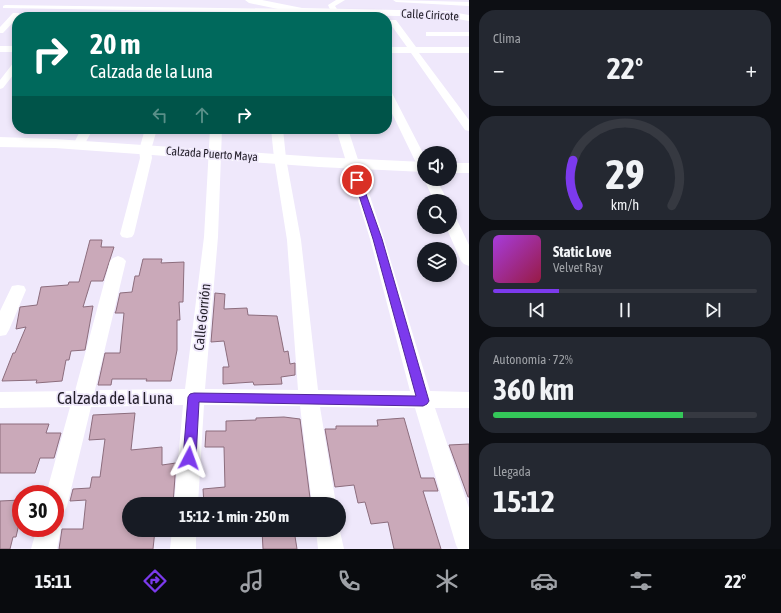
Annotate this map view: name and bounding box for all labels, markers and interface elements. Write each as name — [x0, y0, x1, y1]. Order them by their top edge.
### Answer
street label: Calle Ciricote — [401, 7, 459, 23]
icon: right — [24, 28, 76, 80]
text: 20 m — [90, 28, 140, 60]
text: Clima — [493, 31, 521, 46]
text: 22° — [607, 51, 643, 85]
text: − — [493, 56, 504, 82]
text: + — [746, 56, 757, 82]
text: Calzada de la Luna — [90, 61, 213, 82]
icon: left — [149, 104, 171, 126]
icon: ahead — [191, 104, 213, 126]
icon: right — [233, 104, 255, 126]
street label: Calzada Puerto Maya — [166, 144, 258, 164]
map controls — [417, 146, 457, 282]
button: sound — [417, 146, 457, 186]
text: 29 — [605, 150, 645, 198]
pin — [340, 163, 374, 197]
icon: arrive — [346, 169, 368, 191]
button: search — [417, 194, 457, 234]
text: km/h — [611, 197, 639, 213]
button: layers — [417, 242, 457, 282]
text: Static Love — [553, 243, 612, 260]
text: Velvet Ray — [553, 260, 603, 275]
street label: Calle Gorrión — [191, 283, 213, 351]
icon: previous — [526, 299, 548, 321]
icon: pause — [614, 299, 636, 321]
icon: next — [702, 299, 724, 321]
text: Autonomía · 72% — [493, 352, 573, 367]
text: 360 km — [493, 372, 574, 406]
street label: Calzada de la Luna — [57, 388, 173, 408]
position arrow — [168, 437, 210, 479]
text: Llegada — [493, 464, 531, 479]
text: 15:12 — [493, 484, 555, 518]
speed limit sign: 30 — [12, 485, 64, 537]
text: 15:12 · 1 min · 250 m — [179, 508, 289, 525]
icon: directions — [141, 567, 169, 595]
icon: music — [238, 567, 266, 595]
icon: phone — [335, 567, 363, 595]
icon: climate — [433, 567, 461, 595]
icon: car — [530, 567, 558, 595]
icon: filters — [627, 567, 655, 595]
text: 15:11 — [35, 571, 72, 592]
text: 22° — [724, 571, 746, 592]

